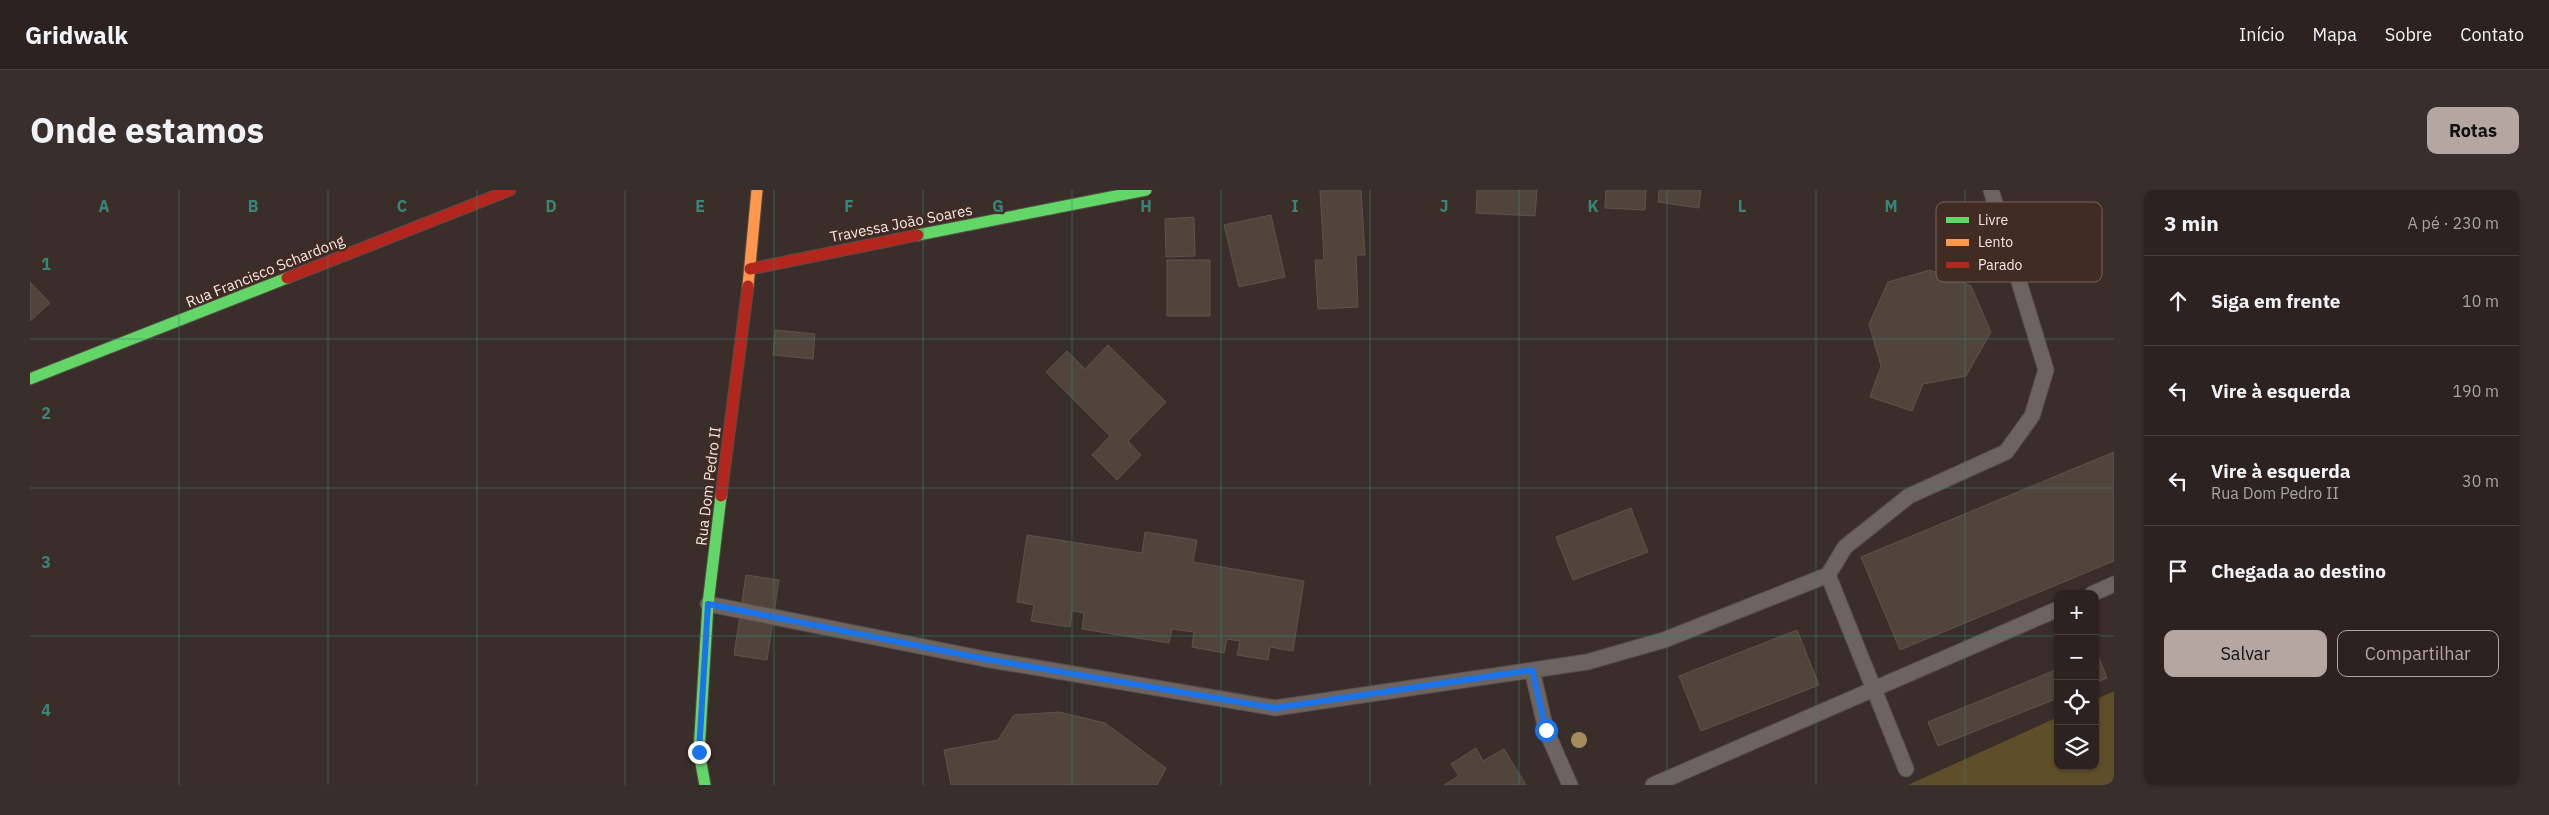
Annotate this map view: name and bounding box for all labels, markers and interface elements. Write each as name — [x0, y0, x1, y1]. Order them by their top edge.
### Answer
text: Gridwalk — [25, 19, 128, 51]
text: Início — [2239, 23, 2285, 46]
text: Mapa — [2313, 23, 2357, 46]
text: Sobre — [2385, 23, 2432, 46]
text: Contato — [2460, 23, 2524, 46]
text: Onde estamos — [30, 107, 264, 153]
button: Rotas — [2427, 107, 2519, 154]
text: A — [99, 196, 110, 216]
text: B — [248, 196, 259, 216]
text: C — [397, 196, 407, 216]
text: D — [545, 196, 557, 216]
text: E — [695, 196, 705, 216]
text: F — [844, 196, 854, 216]
text: G — [992, 196, 1004, 216]
text: H — [1140, 196, 1152, 216]
text: I — [1292, 196, 1299, 216]
text: J — [1440, 196, 1448, 216]
text: K — [1587, 196, 1599, 216]
text: L — [1738, 196, 1746, 216]
text: M — [1884, 196, 1898, 216]
street label: Travessa João Soares — [828, 200, 974, 246]
legend — [1936, 202, 2102, 282]
text: 3 min — [2164, 209, 2219, 237]
text: Livre — [1978, 211, 2008, 229]
text: A pé · 230 m — [2408, 213, 2499, 233]
street label: Rua Francisco Schardong — [183, 230, 347, 312]
text: Lento — [1978, 233, 2013, 251]
text: 1 — [41, 254, 51, 274]
text: Parado — [1978, 256, 2022, 274]
icon: ahead — [2164, 287, 2192, 315]
text: Siga em frente — [2211, 289, 2341, 313]
text: 10 m — [2462, 291, 2499, 311]
icon: left — [2164, 377, 2192, 405]
text: Vire à esquerda — [2211, 379, 2351, 403]
text: 190 m — [2452, 381, 2499, 401]
text: 2 — [41, 403, 51, 423]
street label: Rua Dom Pedro II — [691, 425, 725, 547]
text: Vire à esquerda — [2211, 459, 2351, 483]
icon: left — [2164, 467, 2192, 495]
text: 30 m — [2462, 471, 2499, 491]
text: Rua Dom Pedro II — [2211, 483, 2339, 503]
text: 3 — [41, 552, 51, 572]
icon: arrive — [2164, 557, 2192, 585]
text: Chegada ao destino — [2211, 559, 2386, 583]
map controls — [2054, 590, 2099, 770]
button: + — [2054, 590, 2099, 635]
button: Salvar — [2164, 630, 2327, 677]
button: Compartilhar — [2337, 630, 2499, 677]
button: − — [2054, 635, 2099, 680]
button: locate — [2054, 680, 2099, 725]
text: 4 — [41, 700, 51, 720]
route start — [1535, 719, 1558, 742]
button: layers — [2054, 725, 2099, 770]
route end — [688, 741, 711, 764]

